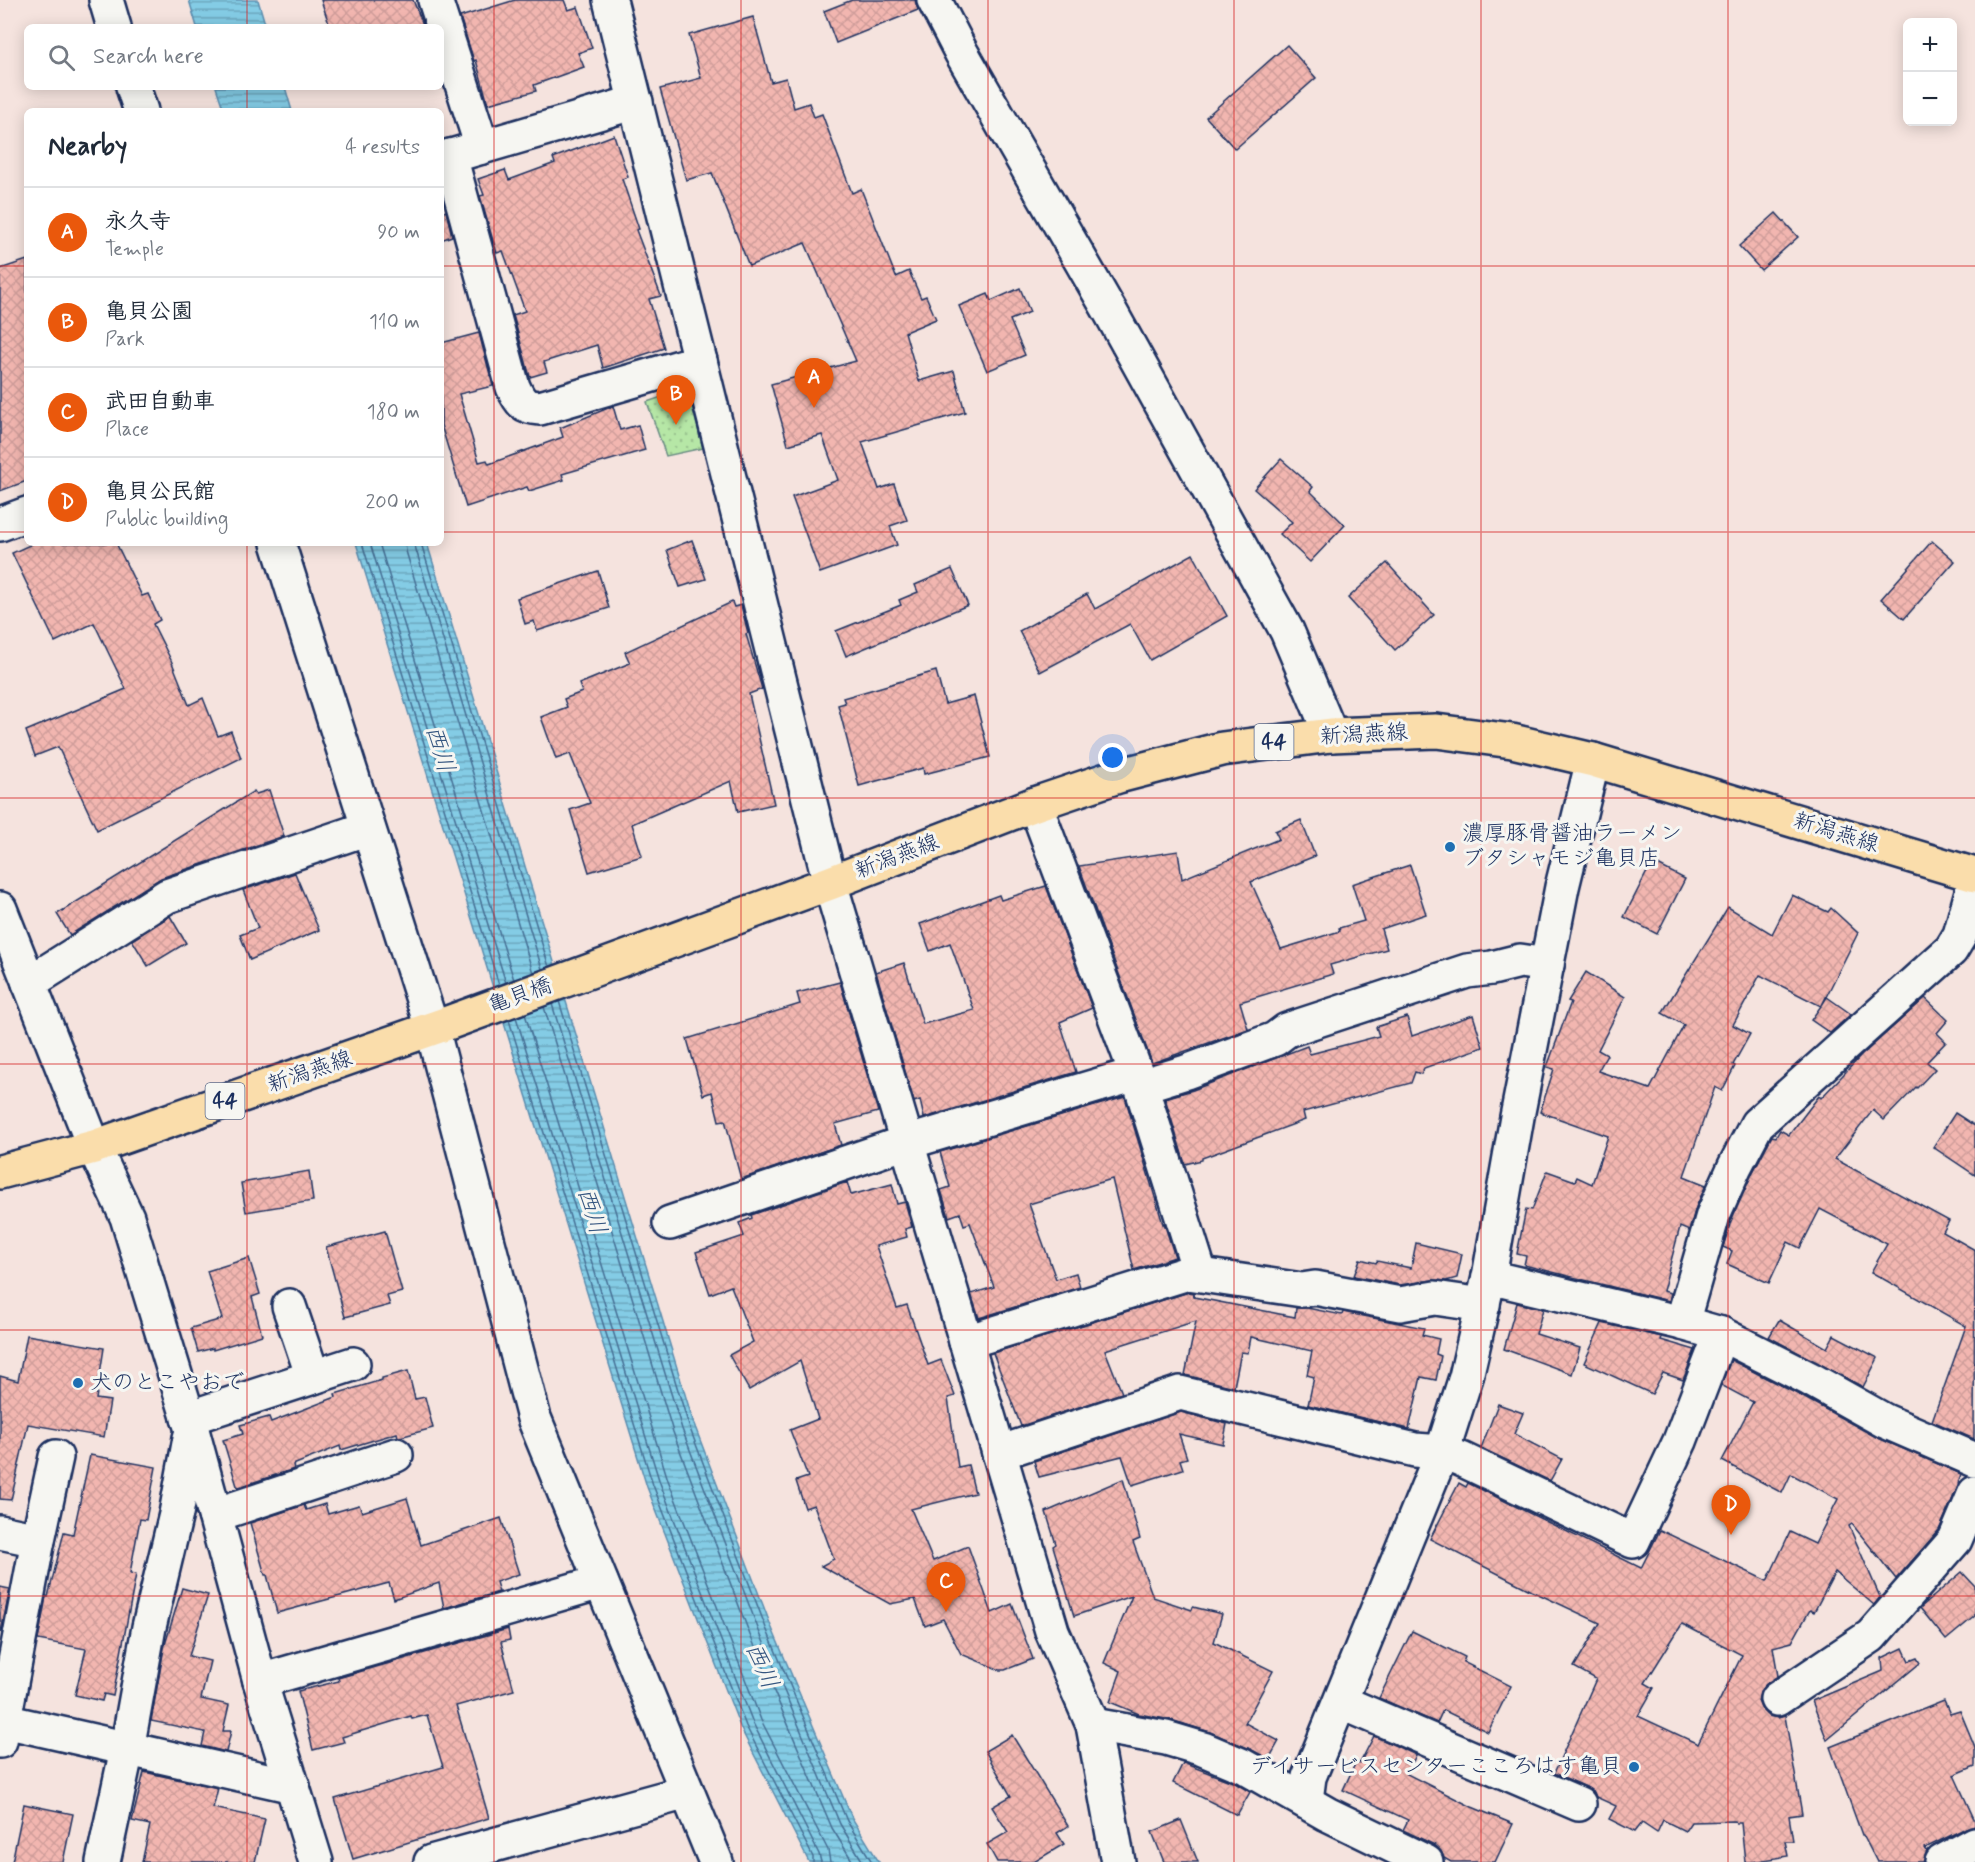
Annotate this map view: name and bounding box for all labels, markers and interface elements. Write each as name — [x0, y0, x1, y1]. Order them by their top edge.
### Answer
map controls — [1903, 18, 1957, 126]
button: + — [1903, 18, 1957, 72]
search box — [24, 24, 444, 90]
icon: search — [45, 41, 78, 74]
text: Search here — [93, 43, 204, 71]
button: − — [1903, 72, 1957, 126]
text: Nearby — [48, 130, 127, 164]
text: 4 results — [345, 134, 420, 161]
text: 永久寺 — [105, 208, 171, 236]
text: A — [61, 219, 74, 246]
text: 90 m — [377, 219, 420, 246]
text: Temple — [105, 236, 164, 263]
text: 亀貝公園 — [105, 298, 193, 326]
text: B — [61, 309, 74, 336]
text: 110 m — [369, 309, 420, 336]
text: Park — [105, 326, 145, 353]
pin: A — [794, 358, 834, 408]
pin: B — [656, 376, 696, 425]
text: 武田自動車 — [105, 388, 215, 416]
text: C — [60, 399, 75, 426]
text: 180 m — [367, 399, 420, 426]
text: Place — [105, 416, 149, 443]
text: 亀貝公民館 — [105, 478, 215, 506]
text: D — [61, 489, 74, 516]
text: 200 m — [365, 489, 420, 516]
text: Public building — [105, 506, 228, 533]
street label: 新潟燕線 — [1319, 719, 1409, 751]
water label: 西川 — [417, 722, 461, 776]
road number: 44 — [1254, 724, 1294, 760]
your location — [1098, 743, 1127, 772]
street label: 新潟燕線 — [1790, 807, 1882, 859]
place label: 濃厚豚骨醤油ラーメン ブタシャモジ亀貝店 — [1462, 820, 1682, 873]
street label: 新潟燕線 — [851, 828, 943, 886]
marker: 濃厚豚骨醤油ラーメン ブタシャモジ亀貝店 — [1443, 840, 1457, 854]
street label: 亀貝橋 — [484, 972, 556, 1020]
street label: 新潟燕線 — [264, 1044, 356, 1100]
road number: 44 — [206, 1083, 244, 1119]
water label: 西川 — [569, 1183, 613, 1239]
place label: 犬のとこやおで — [90, 1369, 244, 1397]
marker: 犬のとこやおで — [71, 1376, 85, 1390]
pin: D — [1712, 1486, 1750, 1535]
pin: C — [926, 1562, 966, 1612]
water label: 西川 — [737, 1638, 785, 1694]
place label: デイサービスセンターこころはす亀貝 — [1250, 1753, 1622, 1781]
marker: デイサービスセンターこころはす亀貝 — [1627, 1760, 1641, 1774]

